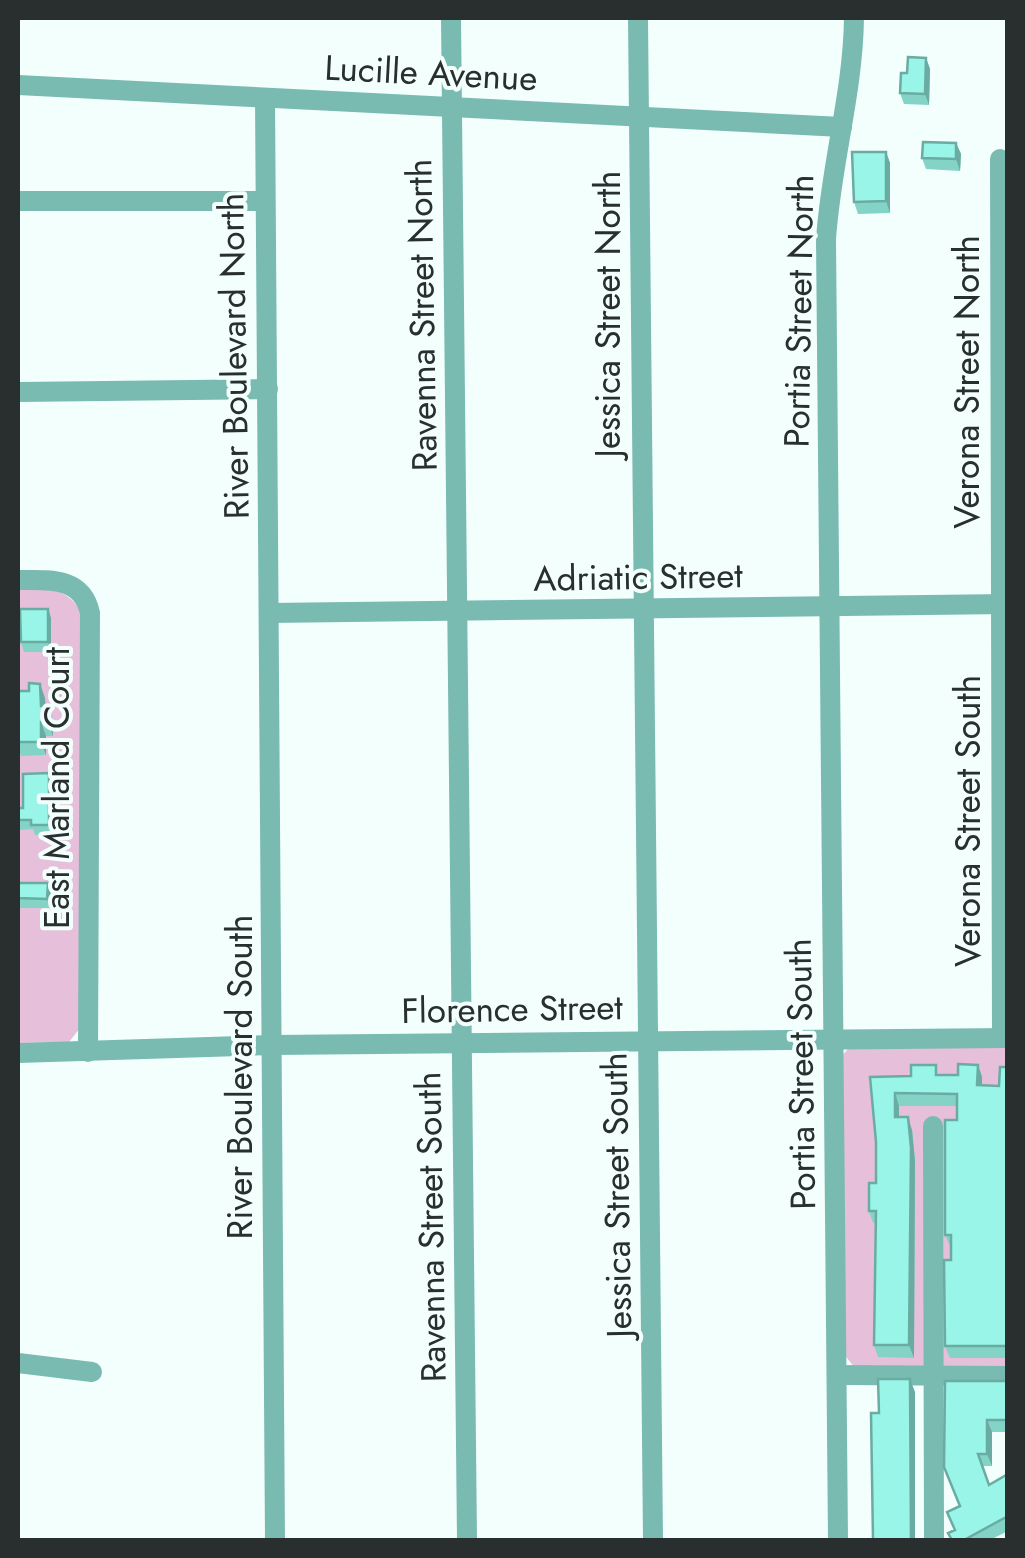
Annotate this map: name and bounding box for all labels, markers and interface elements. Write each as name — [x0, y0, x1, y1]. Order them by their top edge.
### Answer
street label: Lucille Avenue — [323, 42, 539, 104]
street label: Ravenna Street North — [394, 158, 450, 472]
street label: Jessica Street North — [583, 171, 633, 461]
street label: Portia Street North — [772, 174, 826, 448]
street label: River Boulevard North — [206, 192, 262, 520]
street label: Verona Street North — [942, 235, 992, 529]
street label: Adriatic Street — [533, 550, 744, 604]
street label: East Marland Court — [32, 646, 82, 929]
street label: Verona Street South — [943, 675, 993, 967]
street label: River Boulevard South — [215, 915, 265, 1239]
street label: Portia Street South — [774, 938, 828, 1210]
street label: Florence Street — [401, 982, 624, 1036]
street label: Jessica Street South — [590, 1052, 645, 1342]
street label: Ravenna Street South — [403, 1071, 459, 1383]

